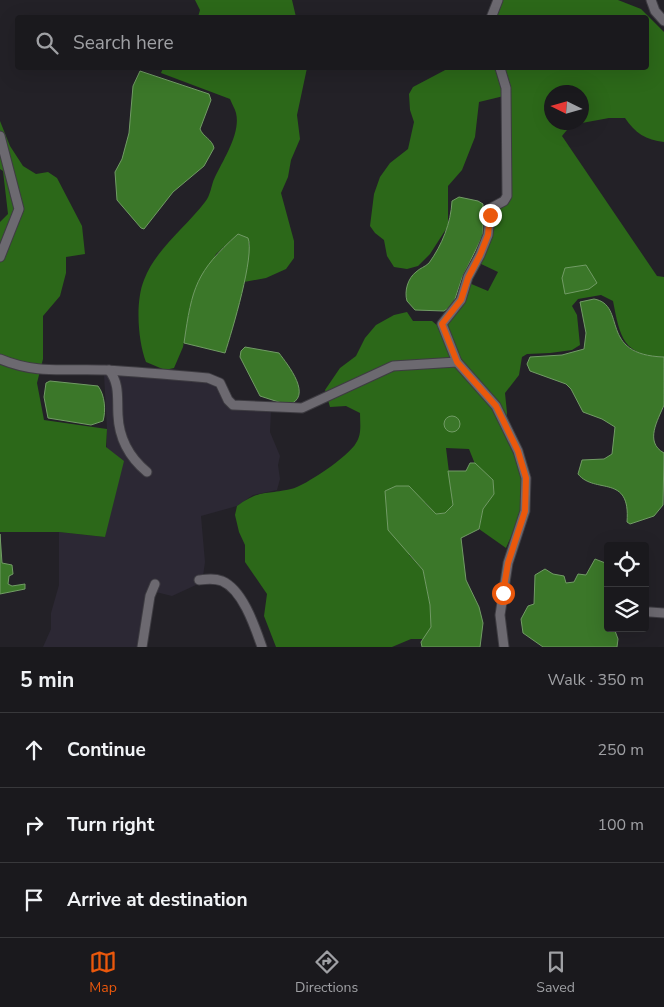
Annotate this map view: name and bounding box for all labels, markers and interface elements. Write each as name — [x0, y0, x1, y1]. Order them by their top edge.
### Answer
search box — [15, 15, 649, 70]
icon: search — [33, 29, 61, 57]
text: Search here — [73, 30, 174, 56]
north arrow — [544, 85, 589, 130]
route end — [479, 204, 502, 227]
map controls — [604, 542, 649, 632]
button: locate — [604, 542, 649, 587]
route start — [492, 582, 515, 605]
button: layers — [604, 587, 649, 632]
text: 5 min — [20, 666, 74, 694]
text: Walk · 350 m — [548, 669, 644, 691]
icon: ahead — [20, 736, 48, 764]
text: Continue — [67, 737, 146, 763]
text: 250 m — [597, 739, 644, 761]
icon: right — [20, 811, 48, 839]
text: Turn right — [67, 812, 154, 838]
text: 100 m — [597, 814, 644, 836]
icon: arrive — [20, 886, 48, 914]
text: Arrive at destination — [67, 887, 248, 913]
tab: Map — [89, 948, 117, 997]
tab: Directions — [295, 948, 358, 997]
tab: Saved — [536, 948, 575, 997]

